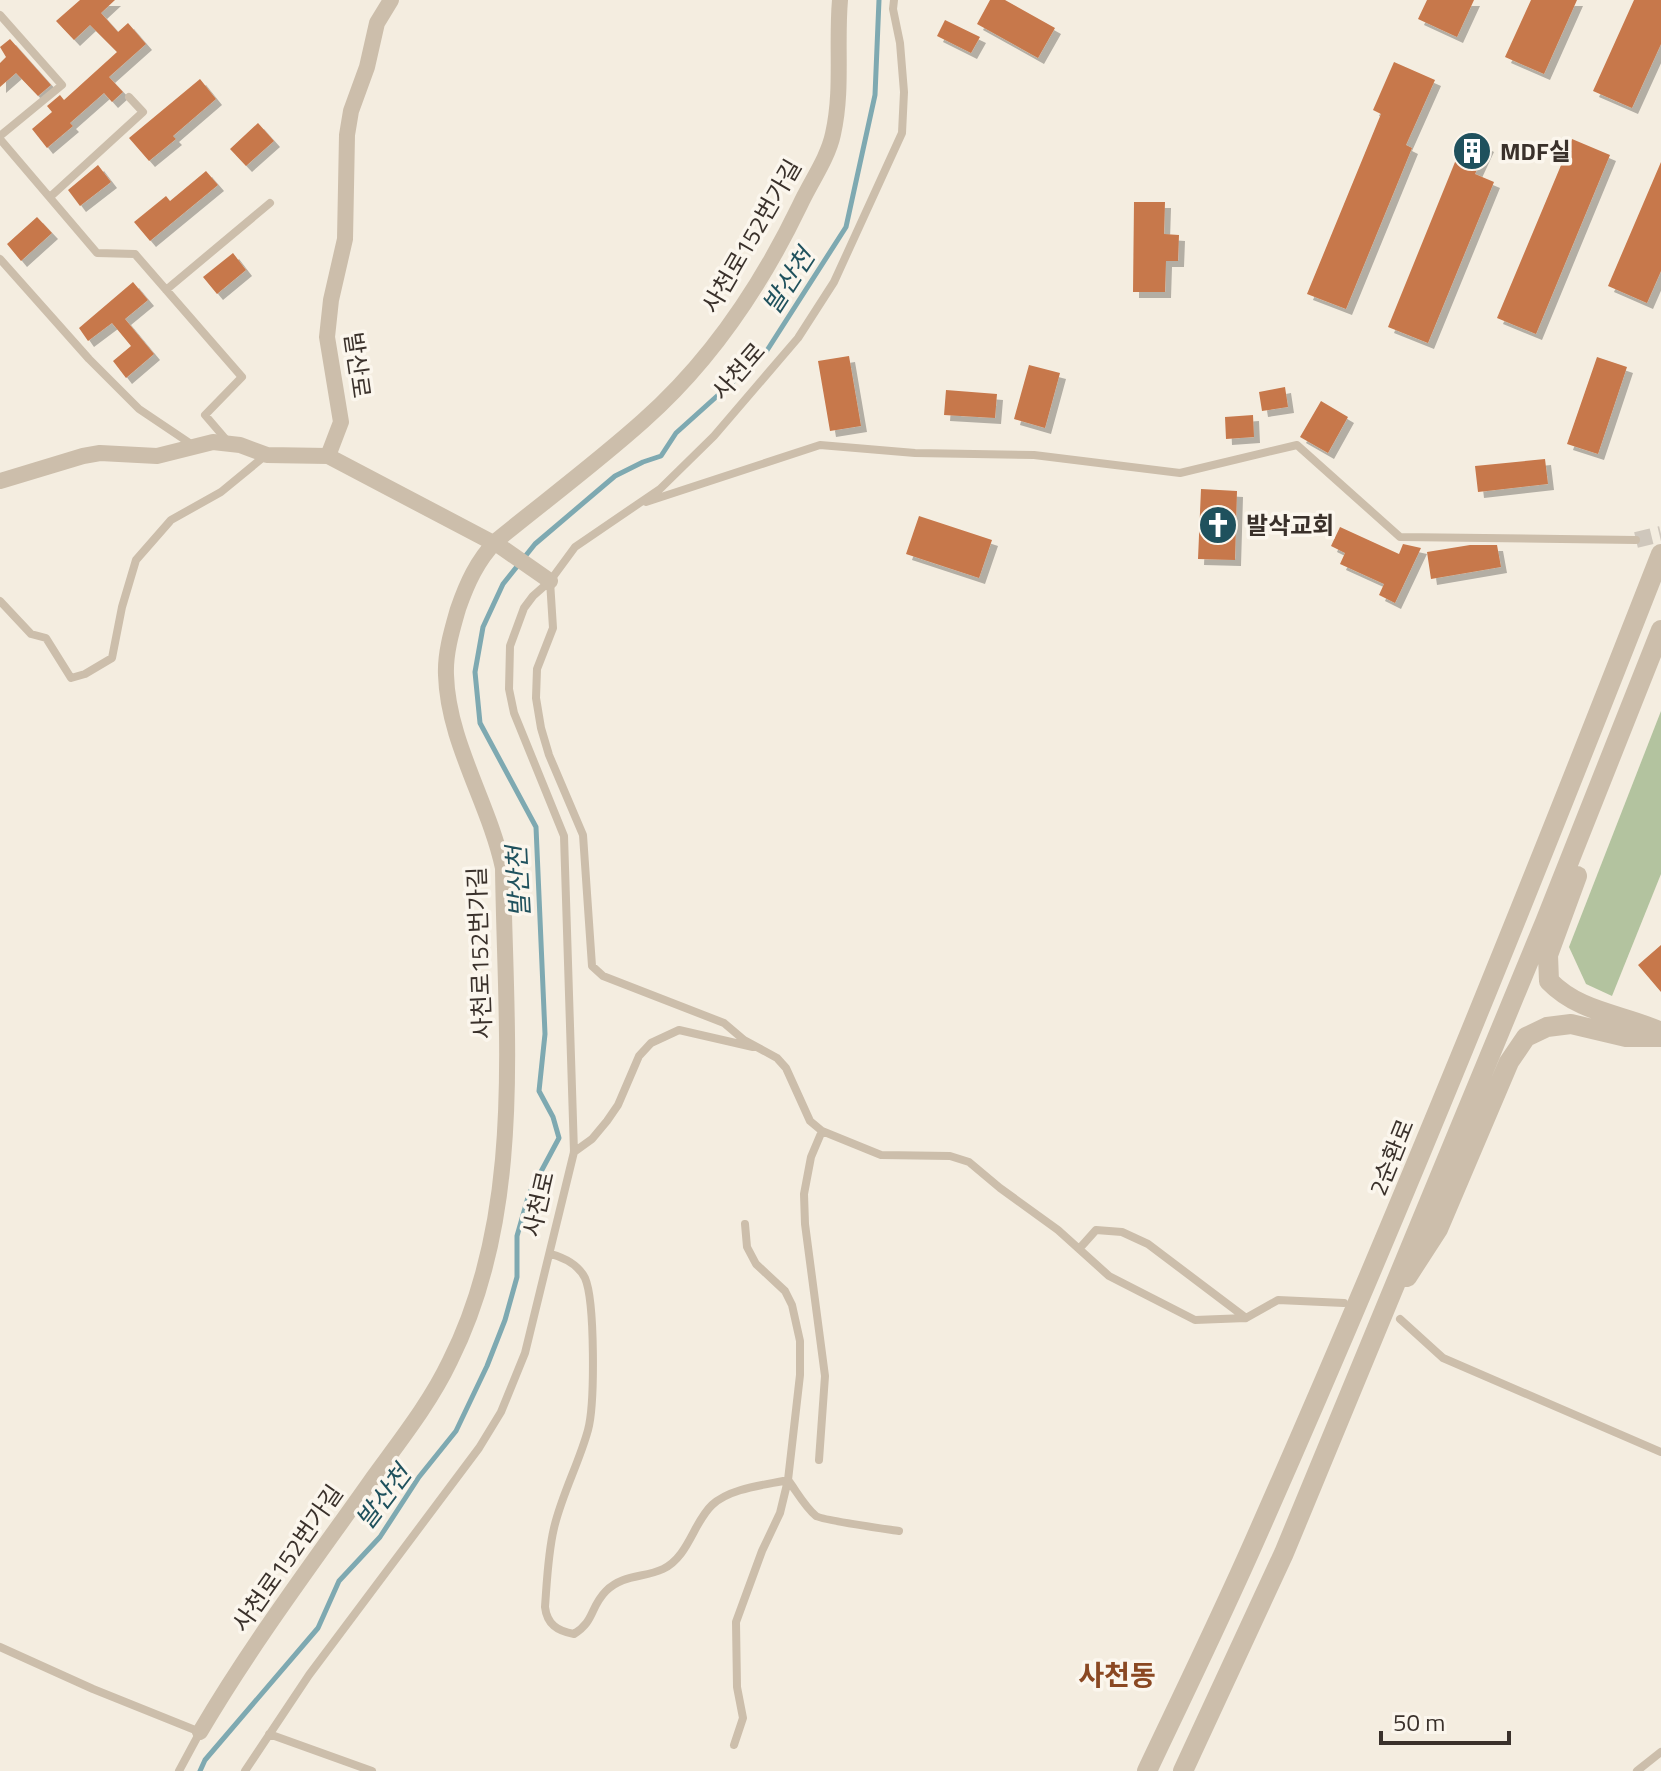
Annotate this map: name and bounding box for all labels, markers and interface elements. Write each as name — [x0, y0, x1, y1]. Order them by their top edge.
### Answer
building icon: MDF실 — [1451, 130, 1493, 172]
place label: MDF실 — [1500, 133, 1571, 169]
street label: 사천로152번가길 — [692, 152, 810, 320]
water label: 발산천 — [752, 238, 826, 322]
street label: 발산로 — [336, 330, 380, 400]
street label: 사천로 — [703, 334, 773, 408]
church icon: 발삭교회 — [1197, 504, 1239, 546]
place label: 발삭교회 — [1246, 507, 1334, 543]
water label: 발산천 — [496, 842, 539, 919]
street label: 사천로152번가길 — [458, 866, 500, 1040]
street label: 2순환로 — [1359, 1113, 1423, 1201]
street label: 사천로 — [513, 1168, 563, 1240]
water label: 발산천 — [346, 1454, 422, 1537]
street label: 사천로152번가길 — [223, 1477, 351, 1639]
district label: 사천동 — [1078, 1653, 1156, 1696]
scale bar — [1381, 1695, 1509, 1745]
text: 50 m — [1393, 1704, 1445, 1740]

